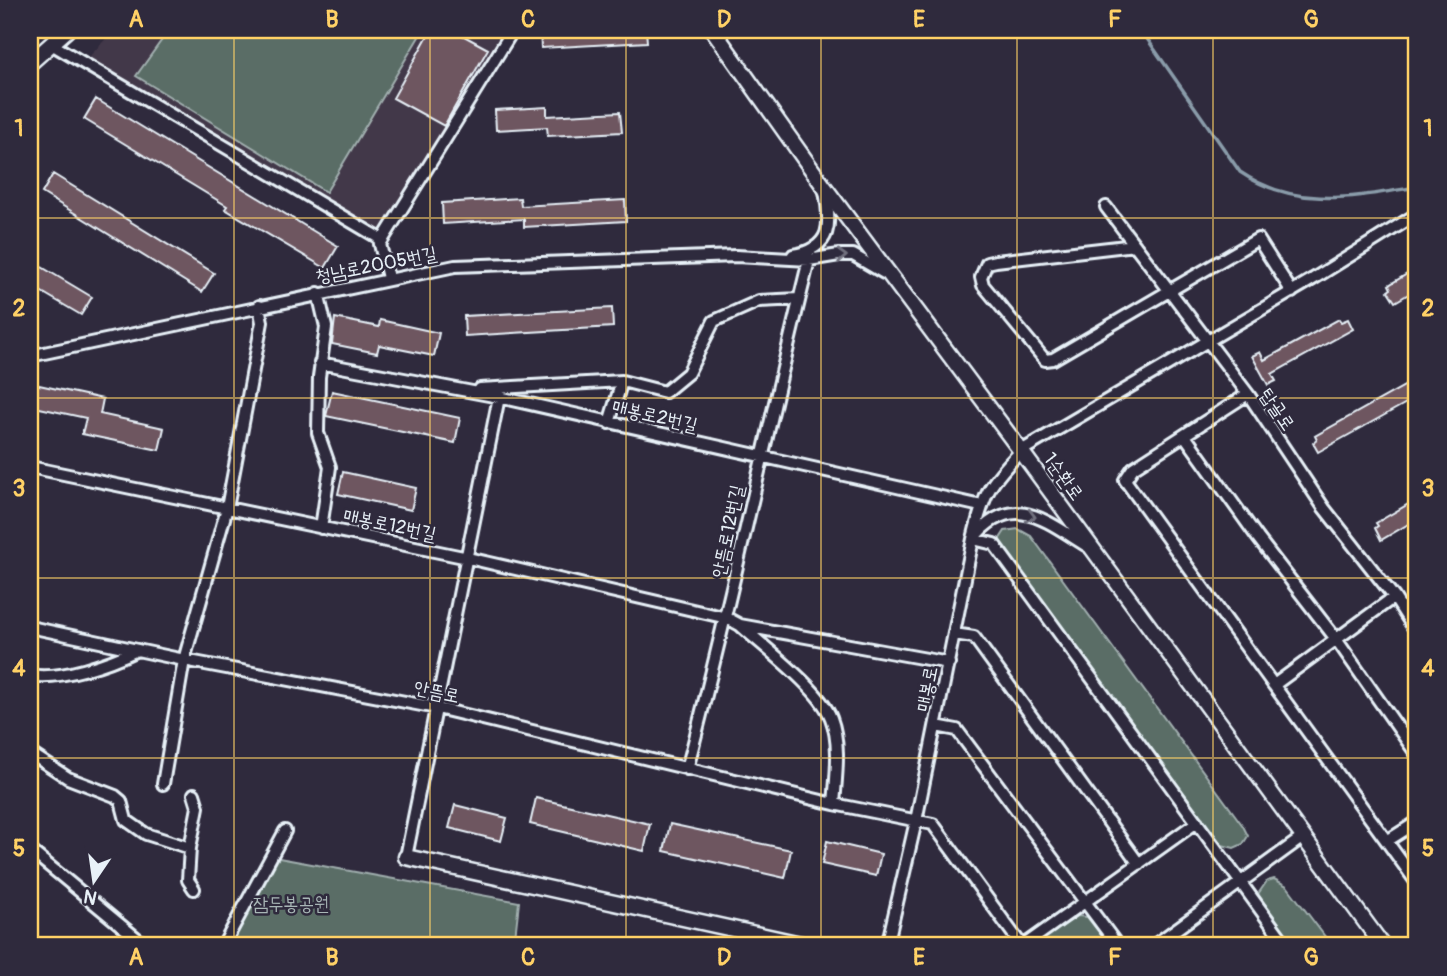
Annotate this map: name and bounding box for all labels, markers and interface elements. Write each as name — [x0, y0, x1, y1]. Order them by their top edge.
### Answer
text: A — [129, 5, 144, 34]
text: B — [325, 5, 339, 34]
text: C — [521, 5, 535, 34]
text: D — [717, 5, 731, 34]
text: E — [913, 5, 925, 34]
text: F — [1108, 5, 1122, 34]
text: G — [1303, 5, 1319, 34]
text: 1 — [15, 114, 24, 143]
text: 1 — [1424, 114, 1433, 143]
street label: 청남로2005번길 — [313, 241, 439, 289]
one-way arrow — [837, 249, 848, 264]
text: 2 — [13, 294, 26, 323]
text: 2 — [1422, 294, 1435, 323]
street label: 탑골로 — [1254, 384, 1300, 435]
street label: 매봉로2번길 — [610, 394, 700, 437]
street label: 1순환로 — [1038, 448, 1089, 505]
text: 3 — [13, 474, 25, 503]
text: 3 — [1422, 474, 1434, 503]
street label: 안뜸로12번길 — [706, 482, 750, 580]
street label: 매봉로12번길 — [341, 503, 439, 547]
one-way arrow — [1025, 508, 1037, 522]
text: 4 — [12, 654, 26, 683]
text: 4 — [1421, 654, 1435, 683]
street label: 매봉로 — [911, 664, 943, 714]
street label: 안뜸로 — [412, 675, 462, 708]
text: 5 — [13, 834, 25, 863]
text: 5 — [1422, 834, 1434, 863]
north arrow — [60, 846, 130, 916]
text: N — [81, 883, 99, 910]
park label: 잠두봉공원 — [253, 892, 329, 916]
text: A — [129, 943, 144, 972]
text: B — [325, 943, 339, 972]
text: C — [521, 943, 535, 972]
text: D — [717, 943, 731, 972]
text: E — [913, 943, 925, 972]
text: F — [1108, 943, 1122, 972]
text: G — [1303, 943, 1319, 972]

